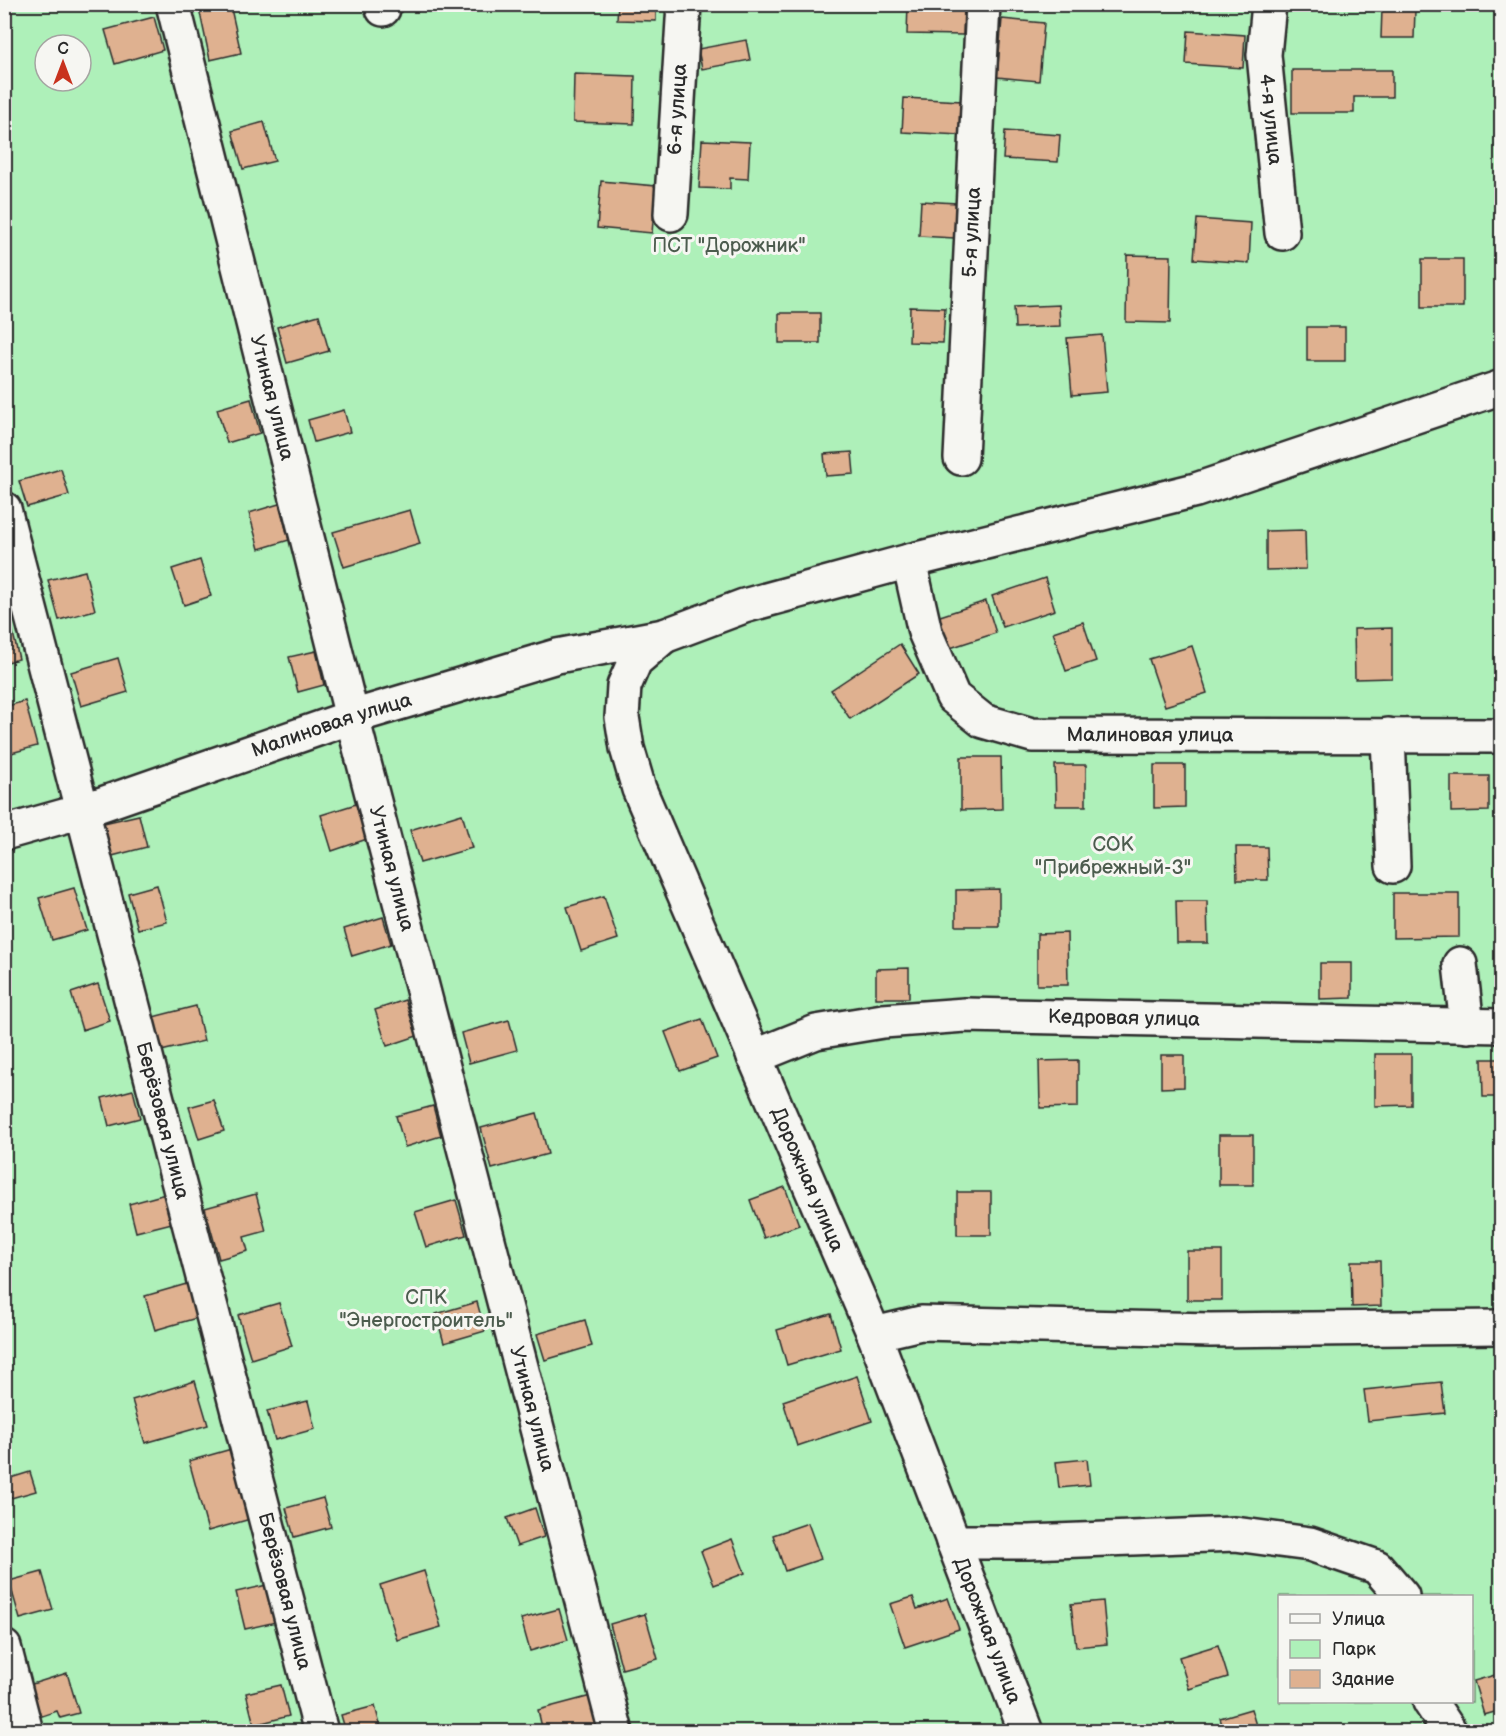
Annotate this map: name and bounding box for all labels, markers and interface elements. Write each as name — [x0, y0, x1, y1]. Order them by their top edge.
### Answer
north arrow — [33, 33, 93, 93]
text: С — [57, 40, 69, 59]
street label: 6-я улица — [663, 63, 692, 156]
street label: 4-я улица — [1254, 73, 1287, 166]
street label: 5-я улица — [958, 186, 986, 278]
park label: ПСТ "Дорожник" — [652, 234, 806, 258]
street label: Утиная улица — [245, 332, 299, 463]
street label: Малиновая улица — [248, 688, 415, 763]
street label: Малиновая улица — [1066, 723, 1234, 747]
street label: Утиная улица — [364, 804, 419, 934]
park label: СОК "Прибрежный-3" — [1035, 833, 1191, 880]
street label: Кедровая улица — [1048, 1005, 1200, 1032]
street label: Берёзовая улица — [131, 1040, 195, 1202]
street label: Дорожная улица — [766, 1104, 849, 1256]
park label: СПК "Энергостроитель" — [339, 1286, 513, 1333]
street label: Утиная улица — [504, 1344, 560, 1474]
street label: Берёзовая улица — [253, 1510, 316, 1673]
street label: Дорожная улица — [948, 1554, 1026, 1708]
legend — [1278, 1595, 1473, 1703]
text: Улица — [1332, 1609, 1386, 1630]
text: Парк — [1332, 1639, 1376, 1660]
text: Здание — [1332, 1669, 1394, 1690]

